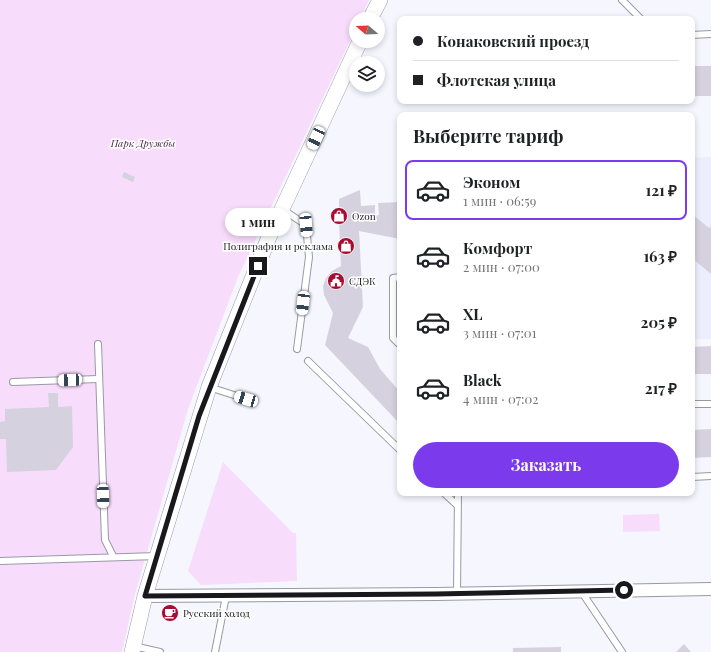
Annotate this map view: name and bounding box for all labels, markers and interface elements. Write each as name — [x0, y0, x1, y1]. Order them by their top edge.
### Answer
north arrow — [349, 12, 385, 48]
map controls — [349, 12, 385, 92]
text: Конаковский проезд — [437, 31, 589, 51]
button: layers — [349, 56, 385, 92]
text: Флотская улица — [437, 70, 556, 90]
text: Выберите тариф — [413, 124, 563, 148]
car — [305, 125, 327, 151]
park label: Парк Дружбы — [110, 136, 175, 150]
icon: car — [415, 172, 451, 208]
text: Эконом — [463, 172, 520, 192]
text: 121 ₽ — [645, 180, 677, 200]
text: 1 мин · 06:59 — [463, 192, 536, 209]
shop icon: Ozon — [329, 206, 349, 226]
callout: 1 мин — [225, 208, 291, 236]
place label: Ozon — [352, 209, 376, 223]
text: 1 мин — [241, 213, 275, 230]
car — [299, 213, 313, 237]
shop icon: Полиграфия и реклама — [336, 236, 356, 256]
icon: car — [415, 238, 451, 274]
text: Комфорт — [463, 238, 532, 258]
place label: Полиграфия и реклама — [223, 239, 333, 253]
text: 163 ₽ — [643, 246, 677, 266]
route end — [249, 257, 267, 275]
text: 2 мин · 07:00 — [463, 258, 540, 275]
public building icon: СДЭК — [326, 271, 346, 291]
place label: СДЭК — [349, 274, 376, 288]
car — [296, 290, 310, 316]
icon: car — [415, 304, 451, 340]
text: XL — [463, 304, 483, 324]
text: 205 ₽ — [641, 312, 677, 332]
text: 3 мин · 07:01 — [463, 324, 536, 341]
icon: car — [415, 370, 451, 406]
text: Black — [463, 370, 502, 390]
car — [58, 374, 82, 386]
text: 217 ₽ — [645, 378, 677, 398]
car — [233, 390, 259, 408]
text: 4 мин · 07:02 — [463, 390, 538, 407]
button: Заказать — [413, 442, 679, 488]
car — [97, 484, 109, 508]
route start — [615, 581, 633, 599]
cafe icon: Русский холод — [160, 603, 180, 623]
place label: Русский холод — [183, 606, 251, 620]

